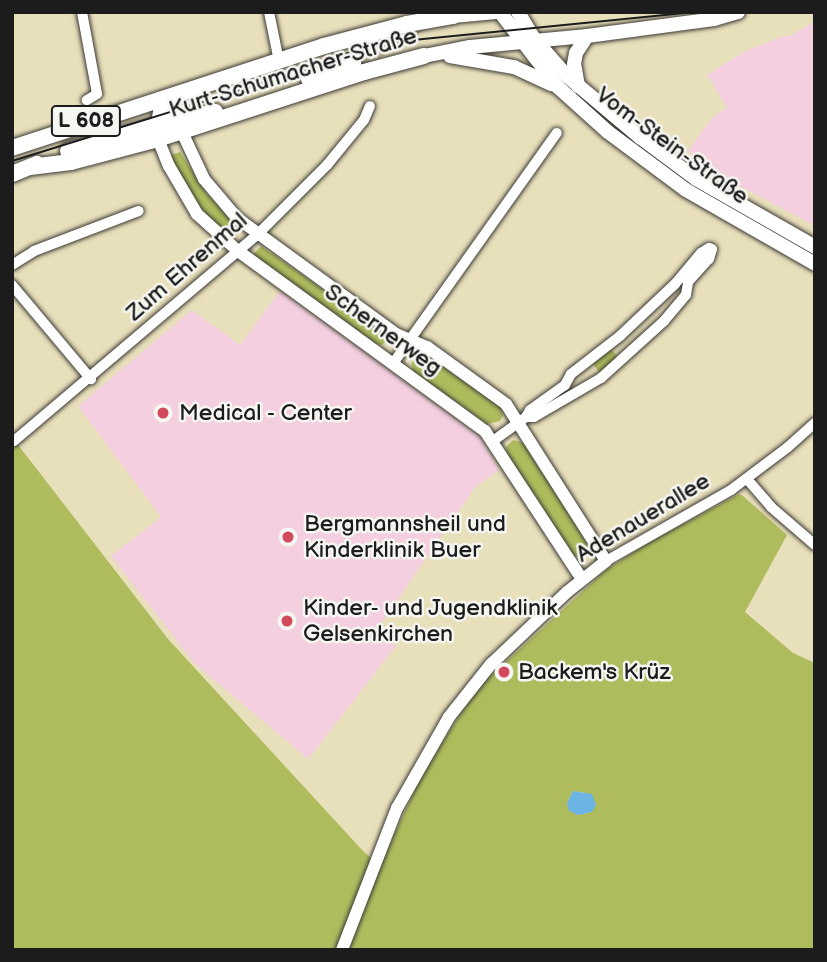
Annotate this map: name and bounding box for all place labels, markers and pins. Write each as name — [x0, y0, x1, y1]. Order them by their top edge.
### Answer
place label: Medical - Center — [179, 399, 354, 427]
marker: Medical - Center — [153, 403, 173, 423]
place label: Bergmannsheil und Kinderklinik Buer — [304, 510, 506, 564]
marker: Bergmannsheil und Kinderklinik Buer — [278, 527, 298, 547]
place label: Kinder- und Jugendklinik Gelsenkirchen — [303, 594, 560, 648]
marker: Kinder- und Jugendklinik Gelsenkirchen — [277, 611, 297, 631]
place label: Backem's Krüz — [518, 658, 670, 686]
marker: Backem's Krüz — [496, 664, 512, 680]

